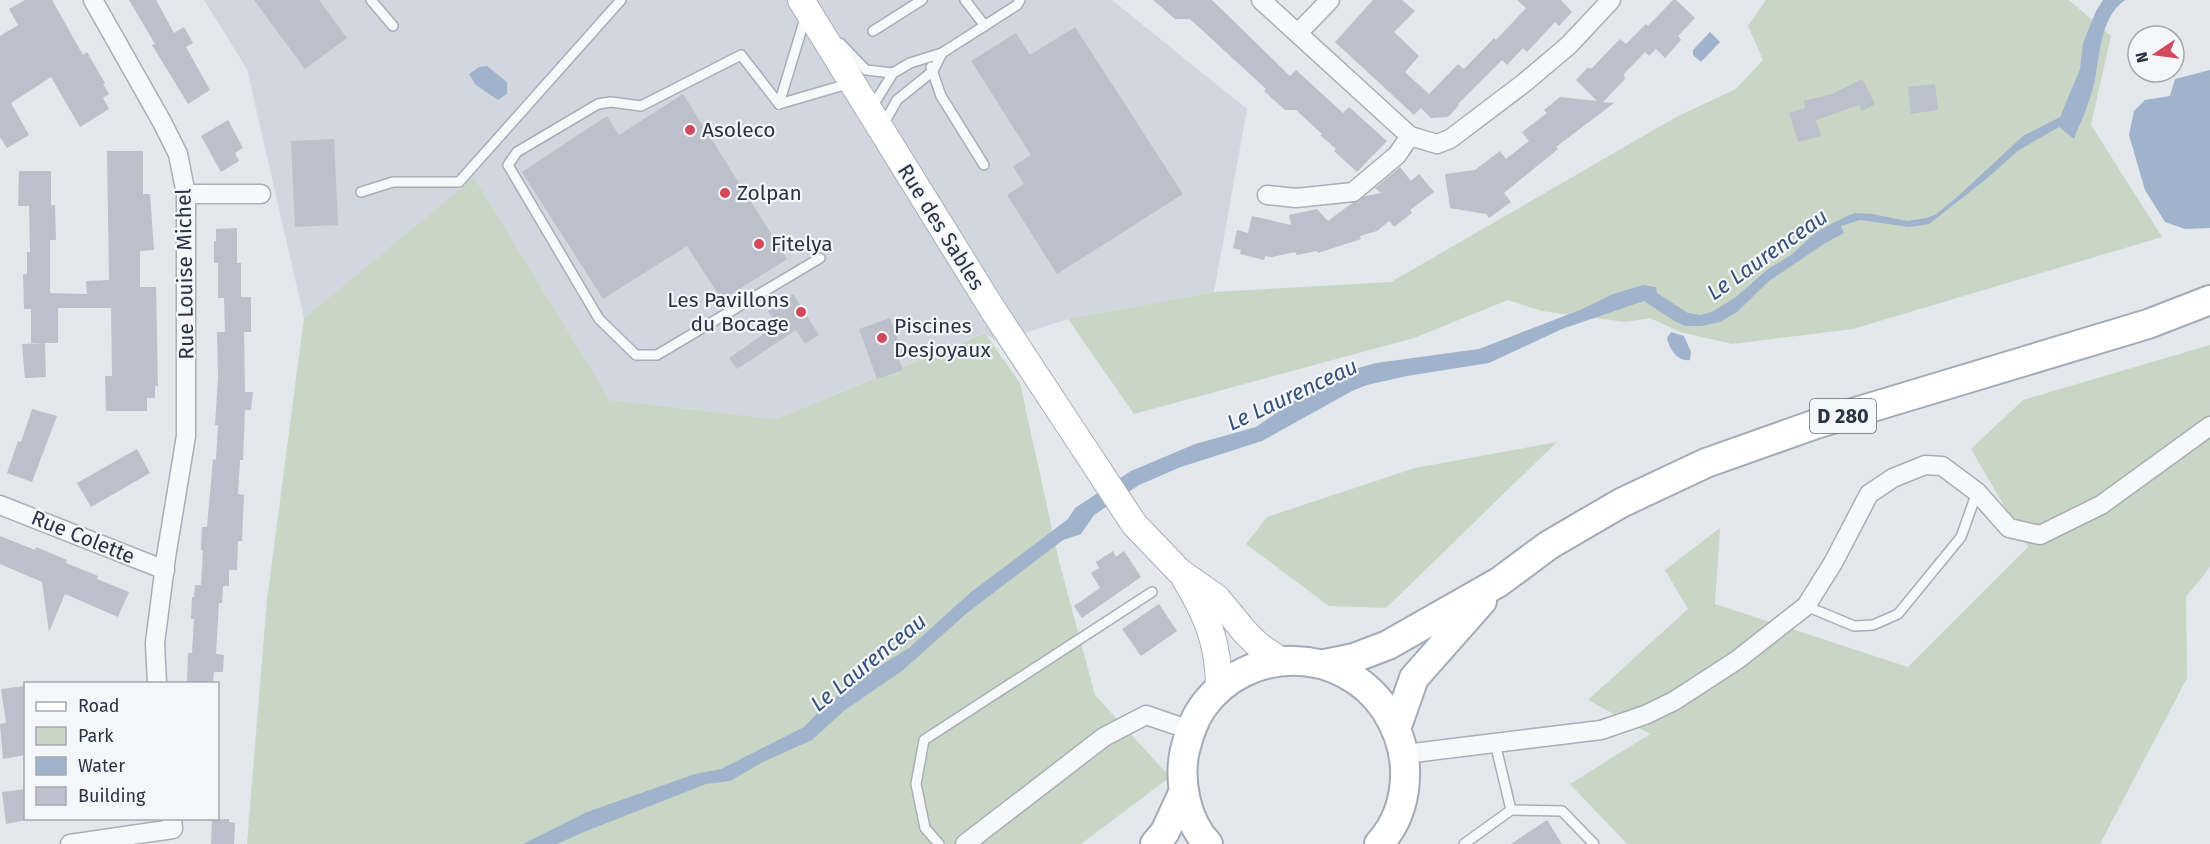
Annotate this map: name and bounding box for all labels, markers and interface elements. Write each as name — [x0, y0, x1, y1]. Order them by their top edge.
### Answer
north arrow — [2126, 24, 2186, 84]
text: N — [2131, 50, 2152, 65]
place label: Asoleco — [702, 117, 775, 143]
marker: Asoleco — [683, 123, 697, 137]
street label: Rue des Sables — [892, 159, 990, 295]
place label: Zolpan — [737, 180, 802, 206]
marker: Zolpan — [718, 186, 732, 200]
street label: Rue Louise Michel — [171, 188, 199, 360]
water label: Le Laurenceau — [1702, 203, 1833, 306]
place label: Fitelya — [771, 231, 833, 257]
marker: Fitelya — [752, 237, 766, 251]
place label: Les Pavillons du Bocage — [667, 287, 789, 337]
marker: Les Pavillons du Bocage — [794, 305, 808, 319]
place label: Piscines Desjoyaux — [894, 313, 991, 363]
marker: Piscines Desjoyaux — [875, 331, 889, 345]
water label: Le Laurenceau — [1223, 352, 1362, 436]
road number: D 280 — [1810, 399, 1876, 433]
street label: Rue Colette — [27, 504, 139, 570]
water label: Le Laurenceau — [805, 608, 932, 717]
legend — [24, 682, 219, 820]
text: Road — [78, 695, 120, 717]
text: Park — [78, 725, 114, 747]
text: Water — [78, 755, 125, 777]
text: Building — [78, 785, 146, 807]

